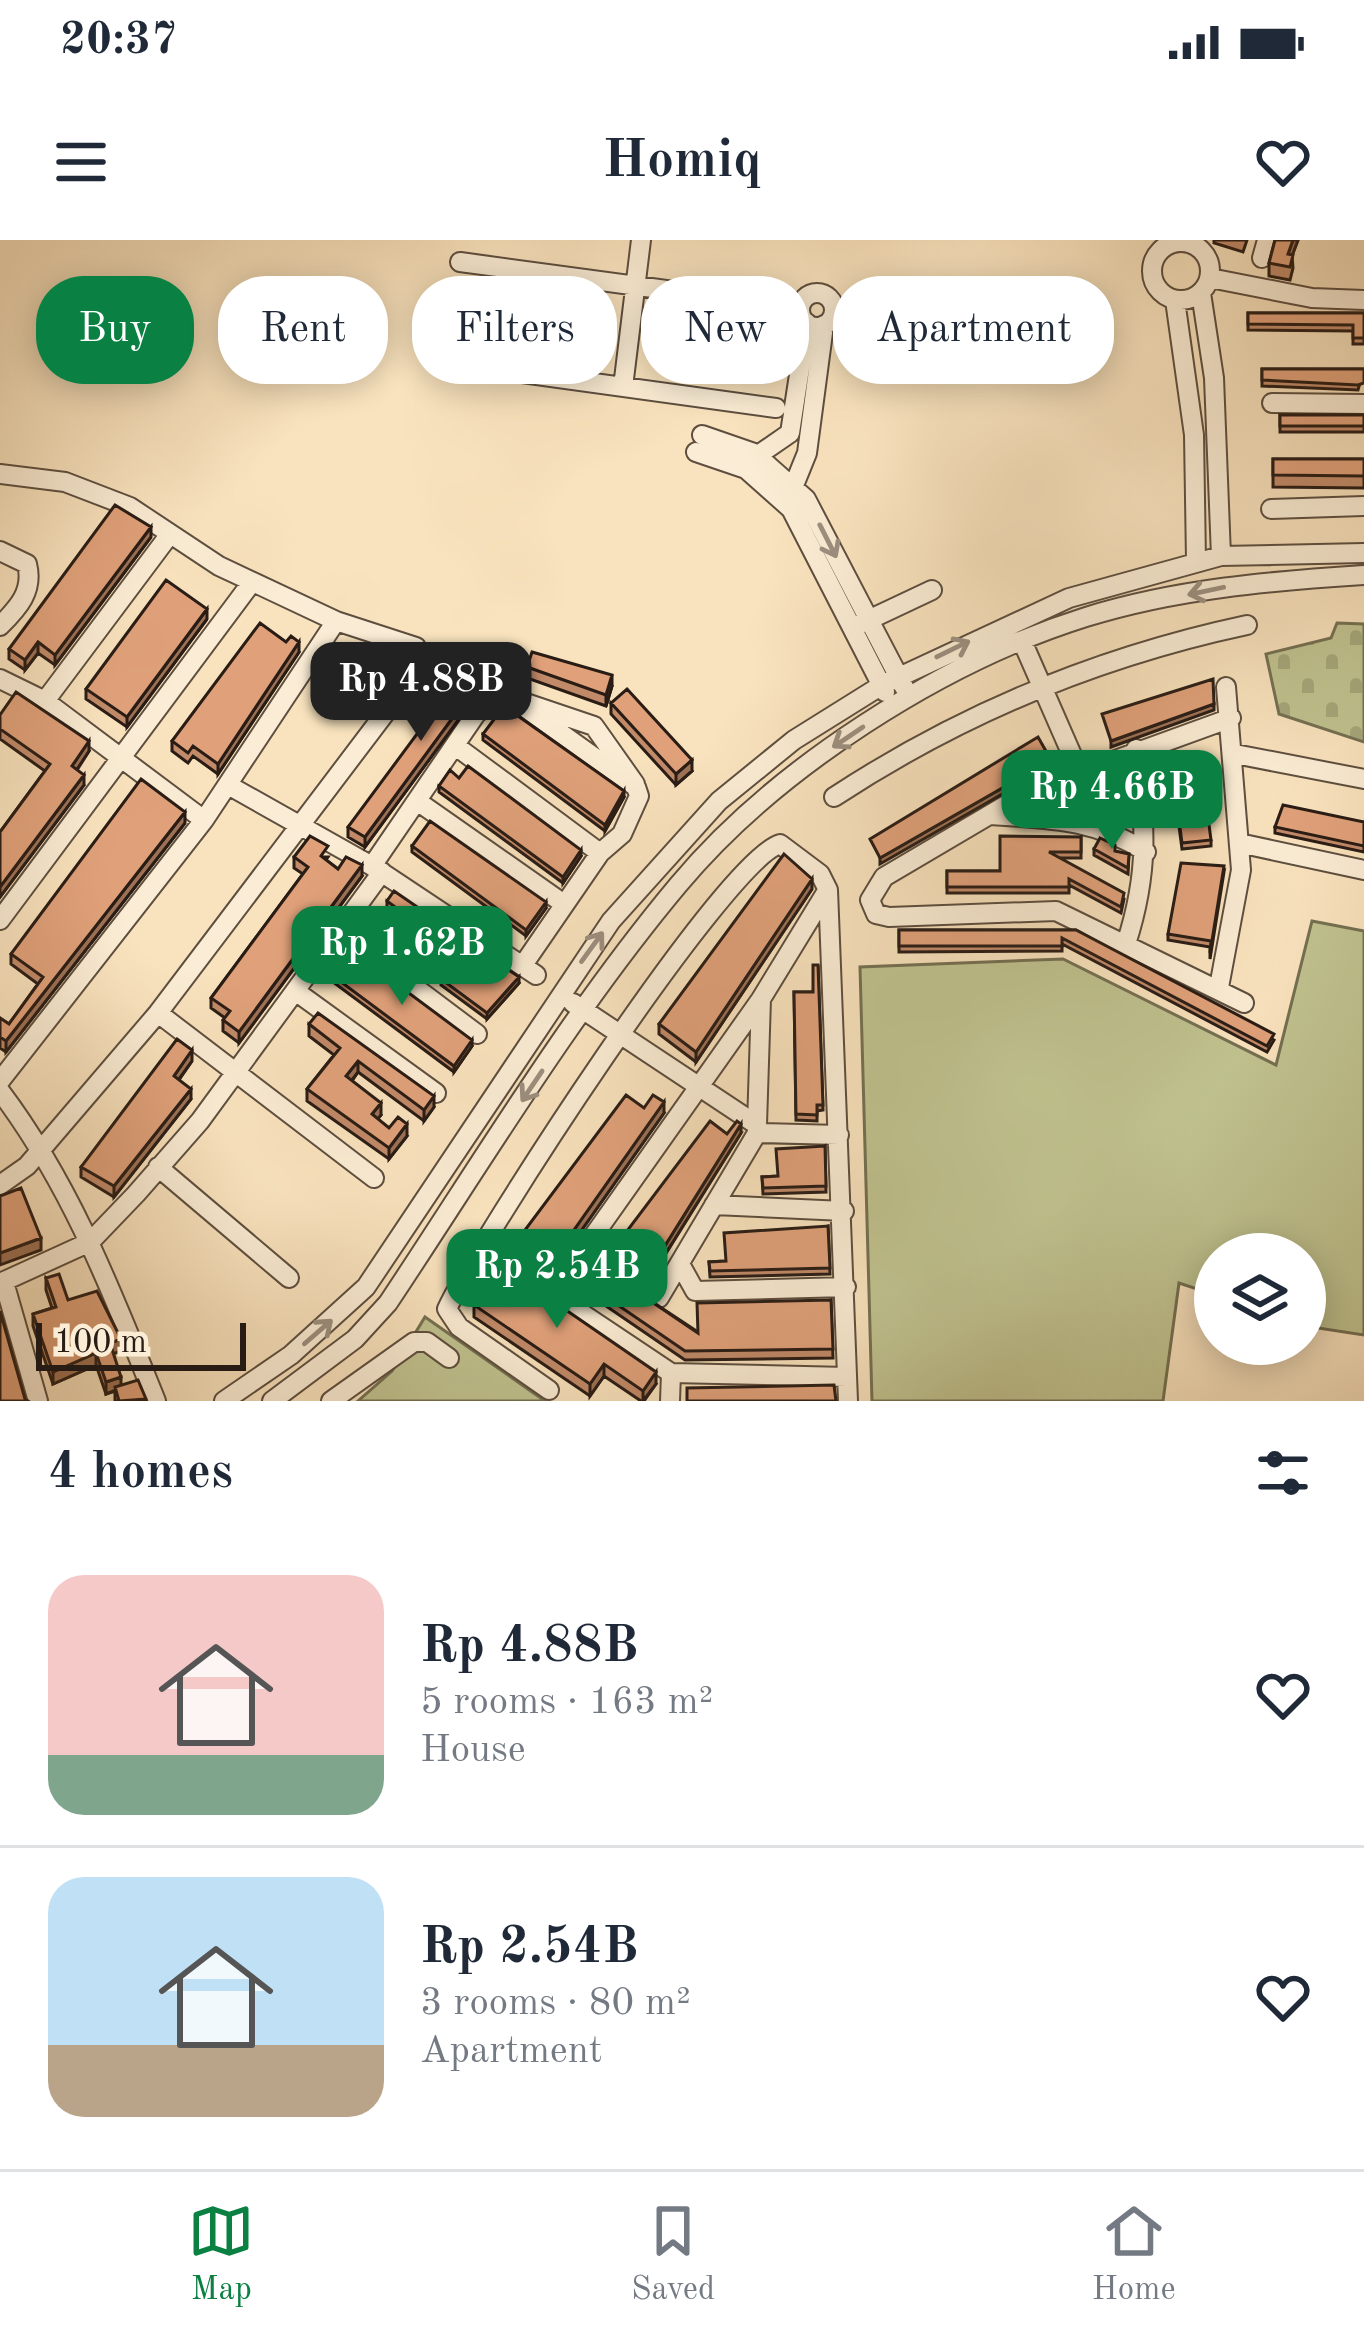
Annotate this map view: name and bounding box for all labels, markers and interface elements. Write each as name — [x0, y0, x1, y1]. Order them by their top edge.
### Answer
text: 20:37 — [60, 19, 177, 64]
icon: menu — [48, 129, 114, 195]
icon: heart — [1250, 129, 1316, 195]
text: Homiq — [602, 135, 762, 189]
chip: Buy — [36, 276, 194, 384]
chip: Rent — [218, 276, 388, 384]
chip: Filters — [412, 276, 617, 384]
chip: New — [641, 276, 809, 384]
chip: Apartment — [833, 276, 1114, 384]
one-way arrow — [817, 523, 840, 558]
one-way arrow — [1187, 580, 1225, 603]
one-way arrow — [935, 637, 970, 660]
pin: Rp 4.88B — [297, 642, 545, 744]
text: Rp 4.88B — [337, 661, 505, 700]
one-way arrow — [832, 725, 866, 750]
pin: Rp 4.66B — [988, 750, 1236, 852]
text: Rp 4.66B — [1028, 769, 1196, 808]
pin: Rp 1.62B — [278, 906, 526, 1008]
text: Rp 1.62B — [318, 925, 486, 964]
one-way arrow — [579, 931, 604, 964]
one-way arrow — [520, 1068, 545, 1102]
pin: Rp 2.54B — [433, 1229, 681, 1331]
map controls — [1194, 1233, 1326, 1365]
button: layers — [1194, 1233, 1326, 1365]
text: Rp 2.54B — [473, 1248, 641, 1287]
scale bar — [36, 1317, 246, 1370]
one-way arrow — [303, 1319, 333, 1346]
text: 100 m — [54, 1327, 147, 1360]
icon: filters — [1250, 1440, 1316, 1506]
text: 4 homes — [48, 1448, 233, 1499]
text: Rp 4.88B — [420, 1622, 639, 1673]
icon: home — [144, 1623, 288, 1767]
icon: heart — [1250, 1662, 1316, 1728]
text: 5 rooms · 163 m² — [420, 1683, 713, 1722]
text: House — [420, 1731, 526, 1770]
text: Rp 2.54B — [420, 1923, 639, 1974]
icon: home — [144, 1925, 288, 2069]
icon: heart — [1250, 1964, 1316, 2030]
text: 3 rooms · 80 m² — [420, 1984, 691, 2023]
text: Apartment — [420, 2032, 603, 2071]
tab: Map — [188, 2198, 254, 2311]
tab: Saved — [631, 2198, 715, 2311]
tab: Home — [1092, 2198, 1176, 2311]

